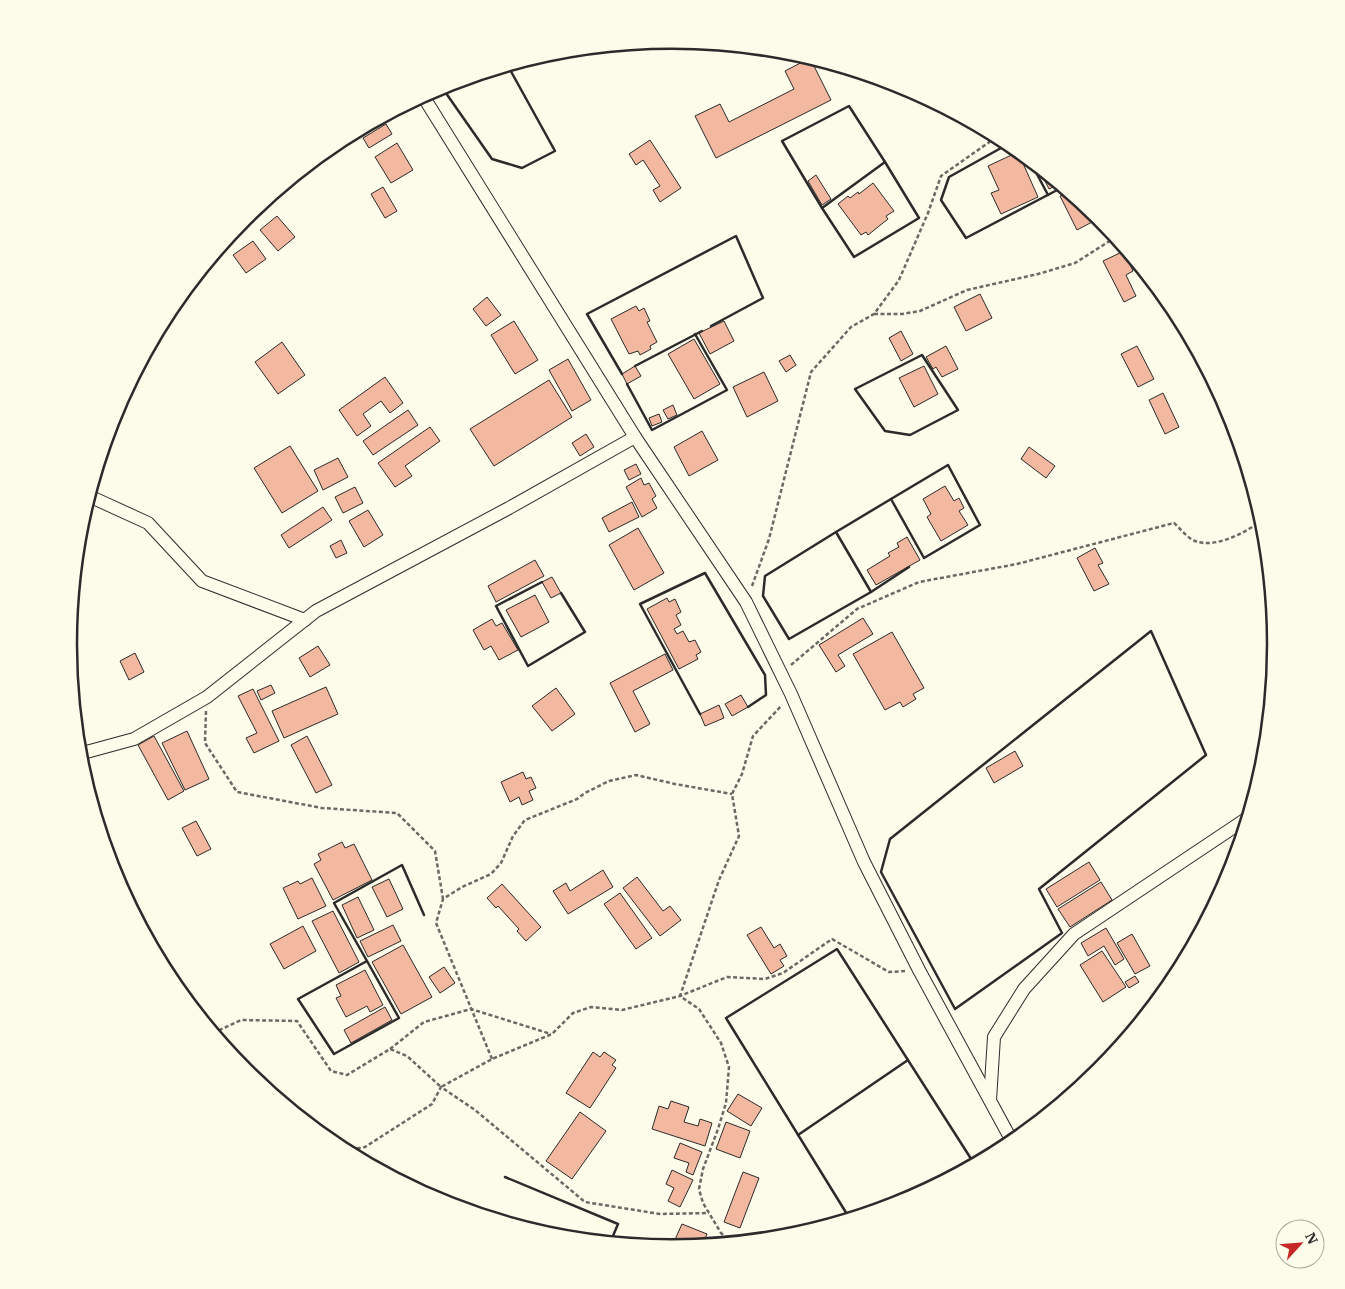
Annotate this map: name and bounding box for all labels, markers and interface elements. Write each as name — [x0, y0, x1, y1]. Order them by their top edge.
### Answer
north arrow — [1275, 1219, 1325, 1269]
text: N — [1301, 1229, 1322, 1247]

